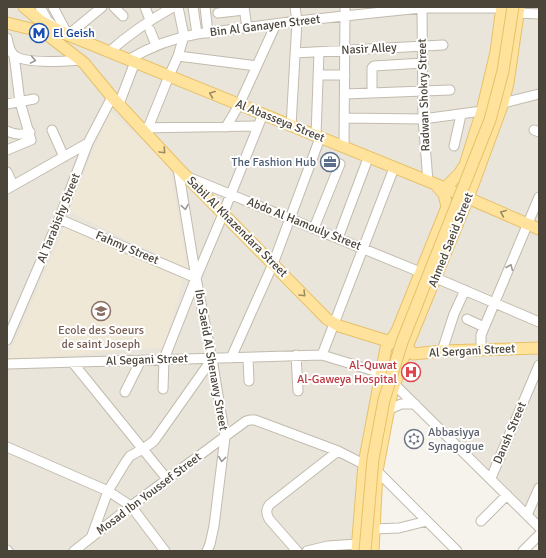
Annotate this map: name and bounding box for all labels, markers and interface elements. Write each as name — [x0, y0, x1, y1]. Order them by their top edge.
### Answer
street label: Bin Al Ganayen Street — [209, 12, 321, 40]
metro station icon: El Geish — [28, 22, 50, 44]
place label: El Geish — [53, 26, 95, 41]
street label: Radwan Shokry Street — [415, 38, 433, 152]
street label: Nasir Alley — [341, 40, 397, 58]
one-way arrow — [30, 55, 36, 64]
one-way arrow — [209, 90, 216, 98]
street label: Al Abasseya Street — [233, 96, 327, 146]
one-way arrow — [158, 147, 165, 154]
office icon: The Fashion Hub — [319, 151, 341, 173]
place label: The Fashion Hub — [232, 155, 316, 170]
street label: Al Tarabishy Street — [34, 171, 84, 265]
street label: Sabil Al Khazendara Street — [184, 174, 290, 280]
street label: Ahmed Saeid Street — [425, 191, 477, 289]
street label: Abdo Al Hamouly Street — [245, 194, 363, 254]
one-way arrow — [180, 203, 188, 210]
one-way arrow — [500, 210, 507, 218]
street label: Fahmy Street — [93, 228, 161, 268]
one-way arrow — [505, 263, 513, 271]
street label: Ibn Saeid Al Shenawy Street — [191, 288, 231, 432]
one-way arrow — [298, 289, 306, 297]
school or university icon: Ecole des Soeurs de saint Joseph — [90, 300, 112, 322]
place label: Ecole des Soeurs de saint Joseph — [58, 323, 144, 352]
street label: Al Sergani Street — [428, 341, 516, 361]
street label: Al Segani Street — [106, 351, 188, 369]
place label: Al-Quwat Al-Gaweya Hospital — [297, 358, 397, 387]
hospital icon: Al-Quwat Al-Gaweya Hospital — [400, 361, 422, 383]
street label: Dansh Street — [490, 400, 530, 466]
place label: Abbasiyya Synagogue — [428, 425, 484, 454]
synagogue icon: Abbasiyya Synagogue — [403, 428, 425, 450]
street label: Mosad Ibn Youssef Street — [93, 450, 205, 538]
one-way arrow — [218, 456, 227, 462]

